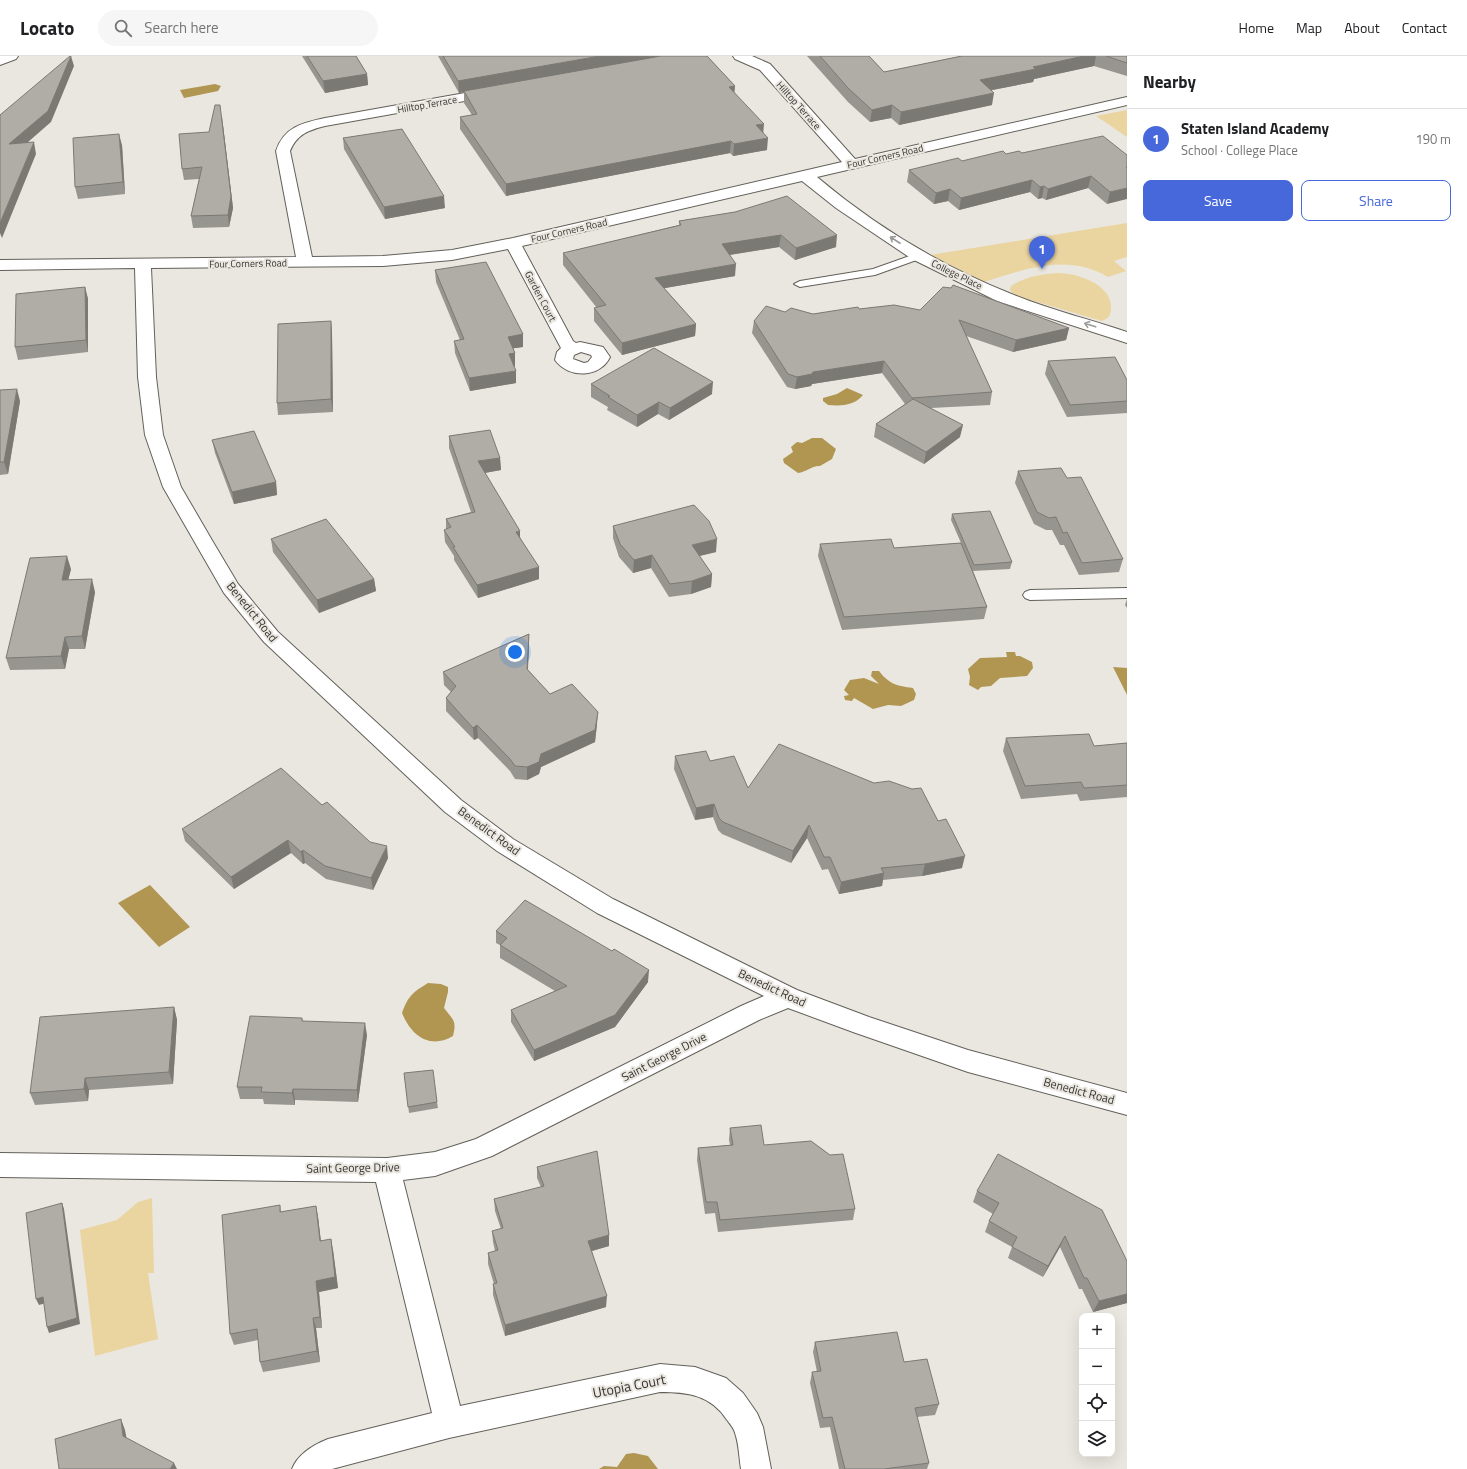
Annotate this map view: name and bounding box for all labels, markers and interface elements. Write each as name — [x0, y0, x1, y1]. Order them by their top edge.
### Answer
search box — [98, 10, 378, 46]
text: Locato — [20, 13, 74, 42]
text: Search here — [144, 16, 219, 39]
icon: search — [112, 17, 134, 39]
text: Home — [1239, 17, 1274, 38]
text: Map — [1296, 17, 1322, 38]
text: About — [1344, 17, 1380, 38]
text: Contact — [1402, 17, 1447, 38]
text: Nearby — [1143, 69, 1196, 95]
street label: Hilltop Terrace — [773, 78, 824, 133]
street label: Hilltop Terrace — [396, 92, 458, 117]
text: Staten Island Academy — [1181, 117, 1329, 140]
text: 1 — [1152, 129, 1160, 149]
text: 190 m — [1415, 129, 1451, 149]
street label: Four Corners Road — [846, 140, 925, 173]
text: School · College Place — [1181, 140, 1298, 160]
button: Save — [1143, 180, 1293, 221]
button: Share — [1301, 180, 1451, 221]
street label: Four Corners Road — [530, 214, 609, 247]
one-way arrow — [890, 236, 901, 244]
pin: 1 — [1029, 236, 1055, 269]
street label: Four Corners Road — [209, 255, 287, 272]
street label: College Place — [929, 256, 985, 293]
street label: Garden Court — [521, 268, 560, 325]
one-way arrow — [1084, 321, 1097, 328]
street label: Benedict Road — [222, 577, 283, 646]
your location — [505, 642, 525, 662]
street label: Benedict Road — [454, 801, 524, 860]
street label: Benedict Road — [735, 964, 809, 1012]
street label: Saint George Drive — [618, 1027, 710, 1086]
street label: Benedict Road — [1041, 1072, 1117, 1109]
street label: Saint George Drive — [306, 1157, 400, 1178]
map controls — [1079, 1313, 1115, 1457]
button: + — [1079, 1313, 1115, 1349]
button: − — [1079, 1349, 1115, 1385]
street label: Utopia Court — [591, 1368, 667, 1403]
button: locate — [1079, 1385, 1115, 1421]
button: layers — [1079, 1421, 1115, 1457]

